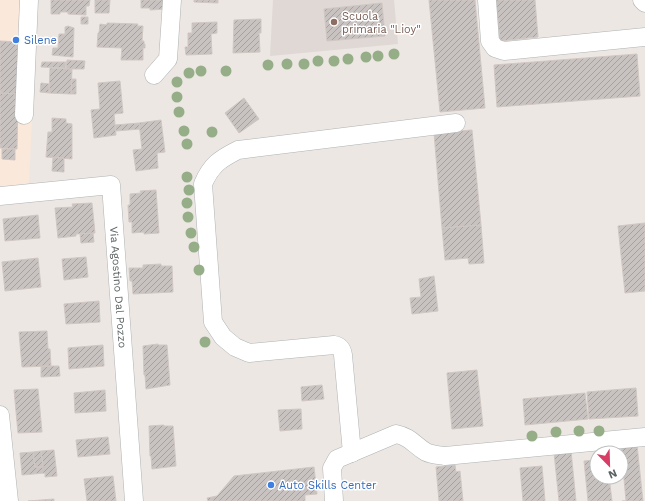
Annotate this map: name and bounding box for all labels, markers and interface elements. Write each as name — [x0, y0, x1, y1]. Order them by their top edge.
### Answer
place label: Scuola primaria "Lioy" — [342, 10, 421, 36]
marker: Scuola primaria "Lioy" — [329, 17, 339, 27]
place label: Silene — [24, 34, 57, 47]
marker: Silene — [11, 35, 21, 45]
street label: Via Agostino Dal Pozzo — [107, 226, 129, 349]
north arrow — [589, 445, 629, 485]
text: N — [606, 466, 619, 481]
place label: Auto Skills Center — [279, 479, 377, 492]
marker: Auto Skills Center — [266, 480, 276, 490]

